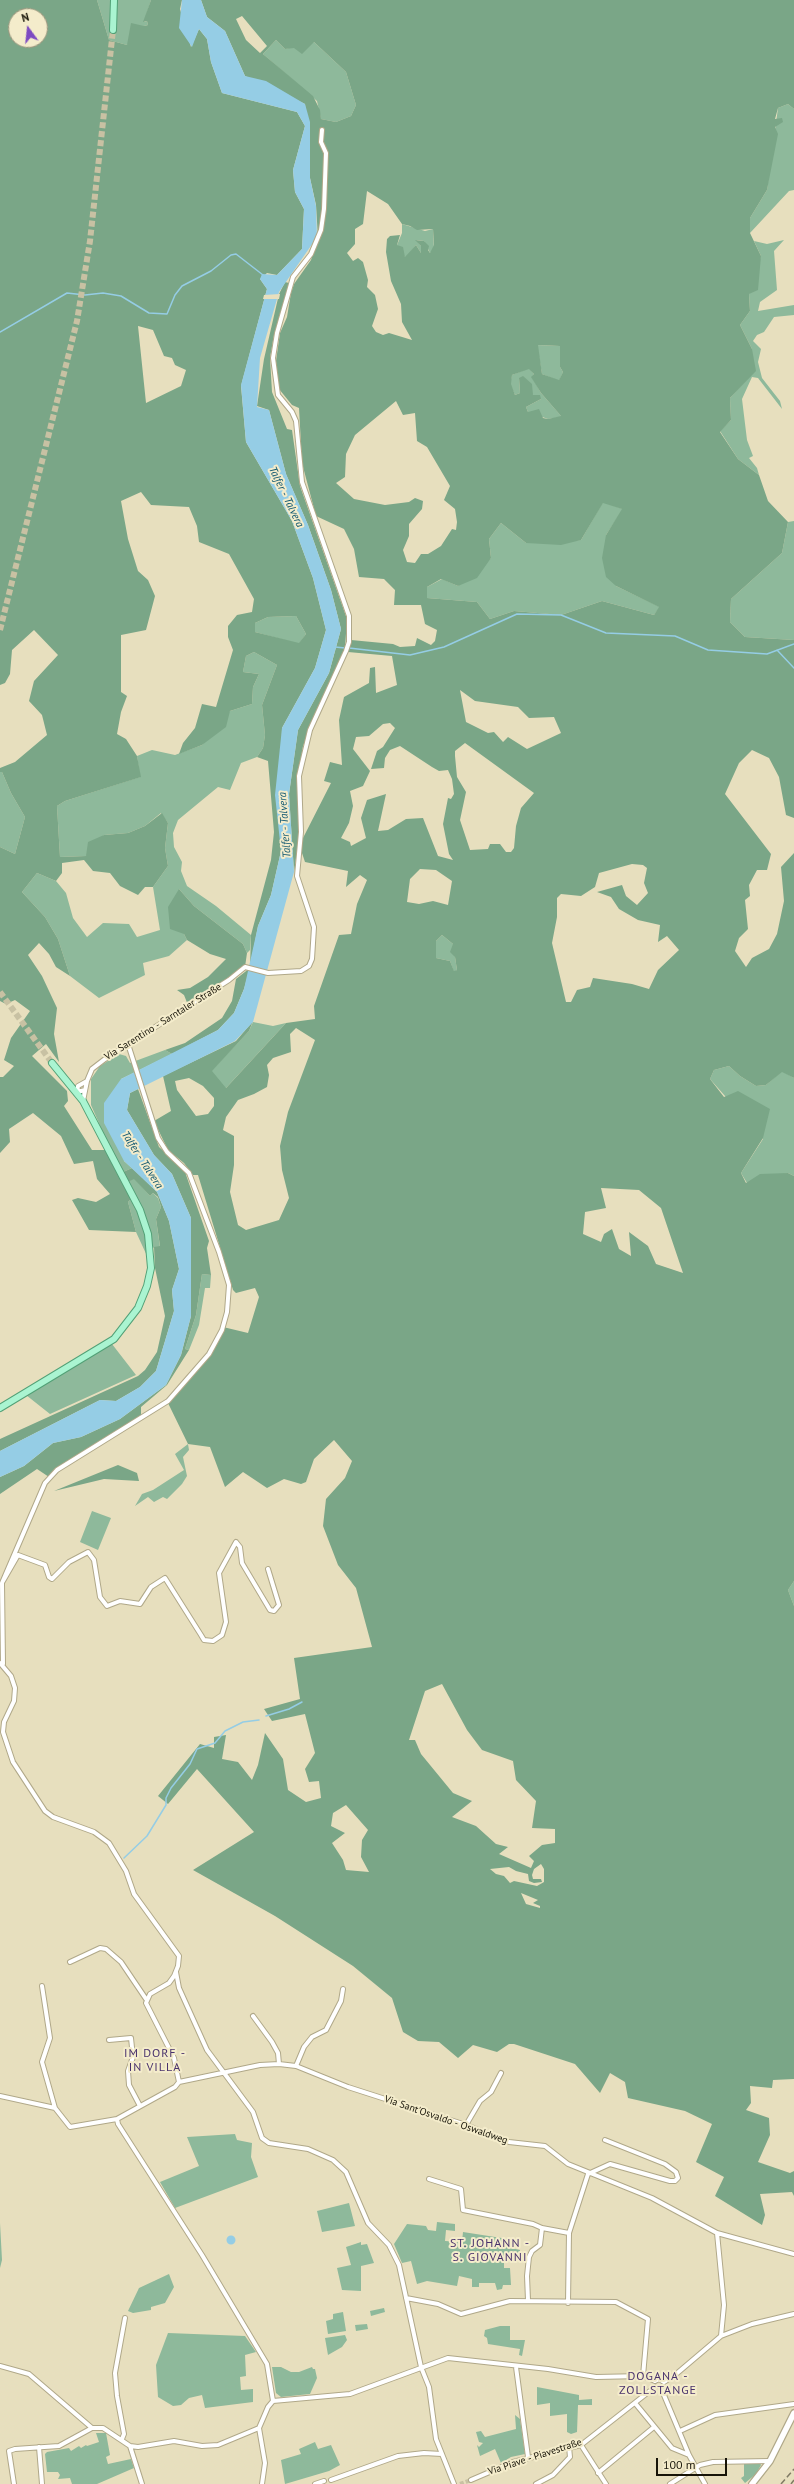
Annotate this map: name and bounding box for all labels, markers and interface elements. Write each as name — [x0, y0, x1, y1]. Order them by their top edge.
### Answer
north arrow — [8, 8, 48, 48]
text: N — [20, 10, 30, 25]
water label: Talfer - Talvera — [266, 464, 306, 530]
water label: Talfer - Talvera — [276, 792, 294, 858]
street label: Via Sarentino - Sarntaler Straße — [102, 981, 224, 1063]
water label: Talfer - Talvera — [118, 1129, 166, 1191]
district label: IM DORF - IN VILLA — [124, 2047, 186, 2075]
street label: Via Sant'Osvaldo - Oswaldweg — [383, 2093, 509, 2147]
district label: ST. JOHANN - S. GIOVANNI — [450, 2237, 530, 2265]
district label: DOGANA - ZOLLSTANGE — [619, 2370, 697, 2398]
street label: Via Piave - Piavestraße — [487, 2436, 583, 2478]
scale bar — [658, 2450, 729, 2476]
text: 100 m — [663, 2457, 696, 2472]

